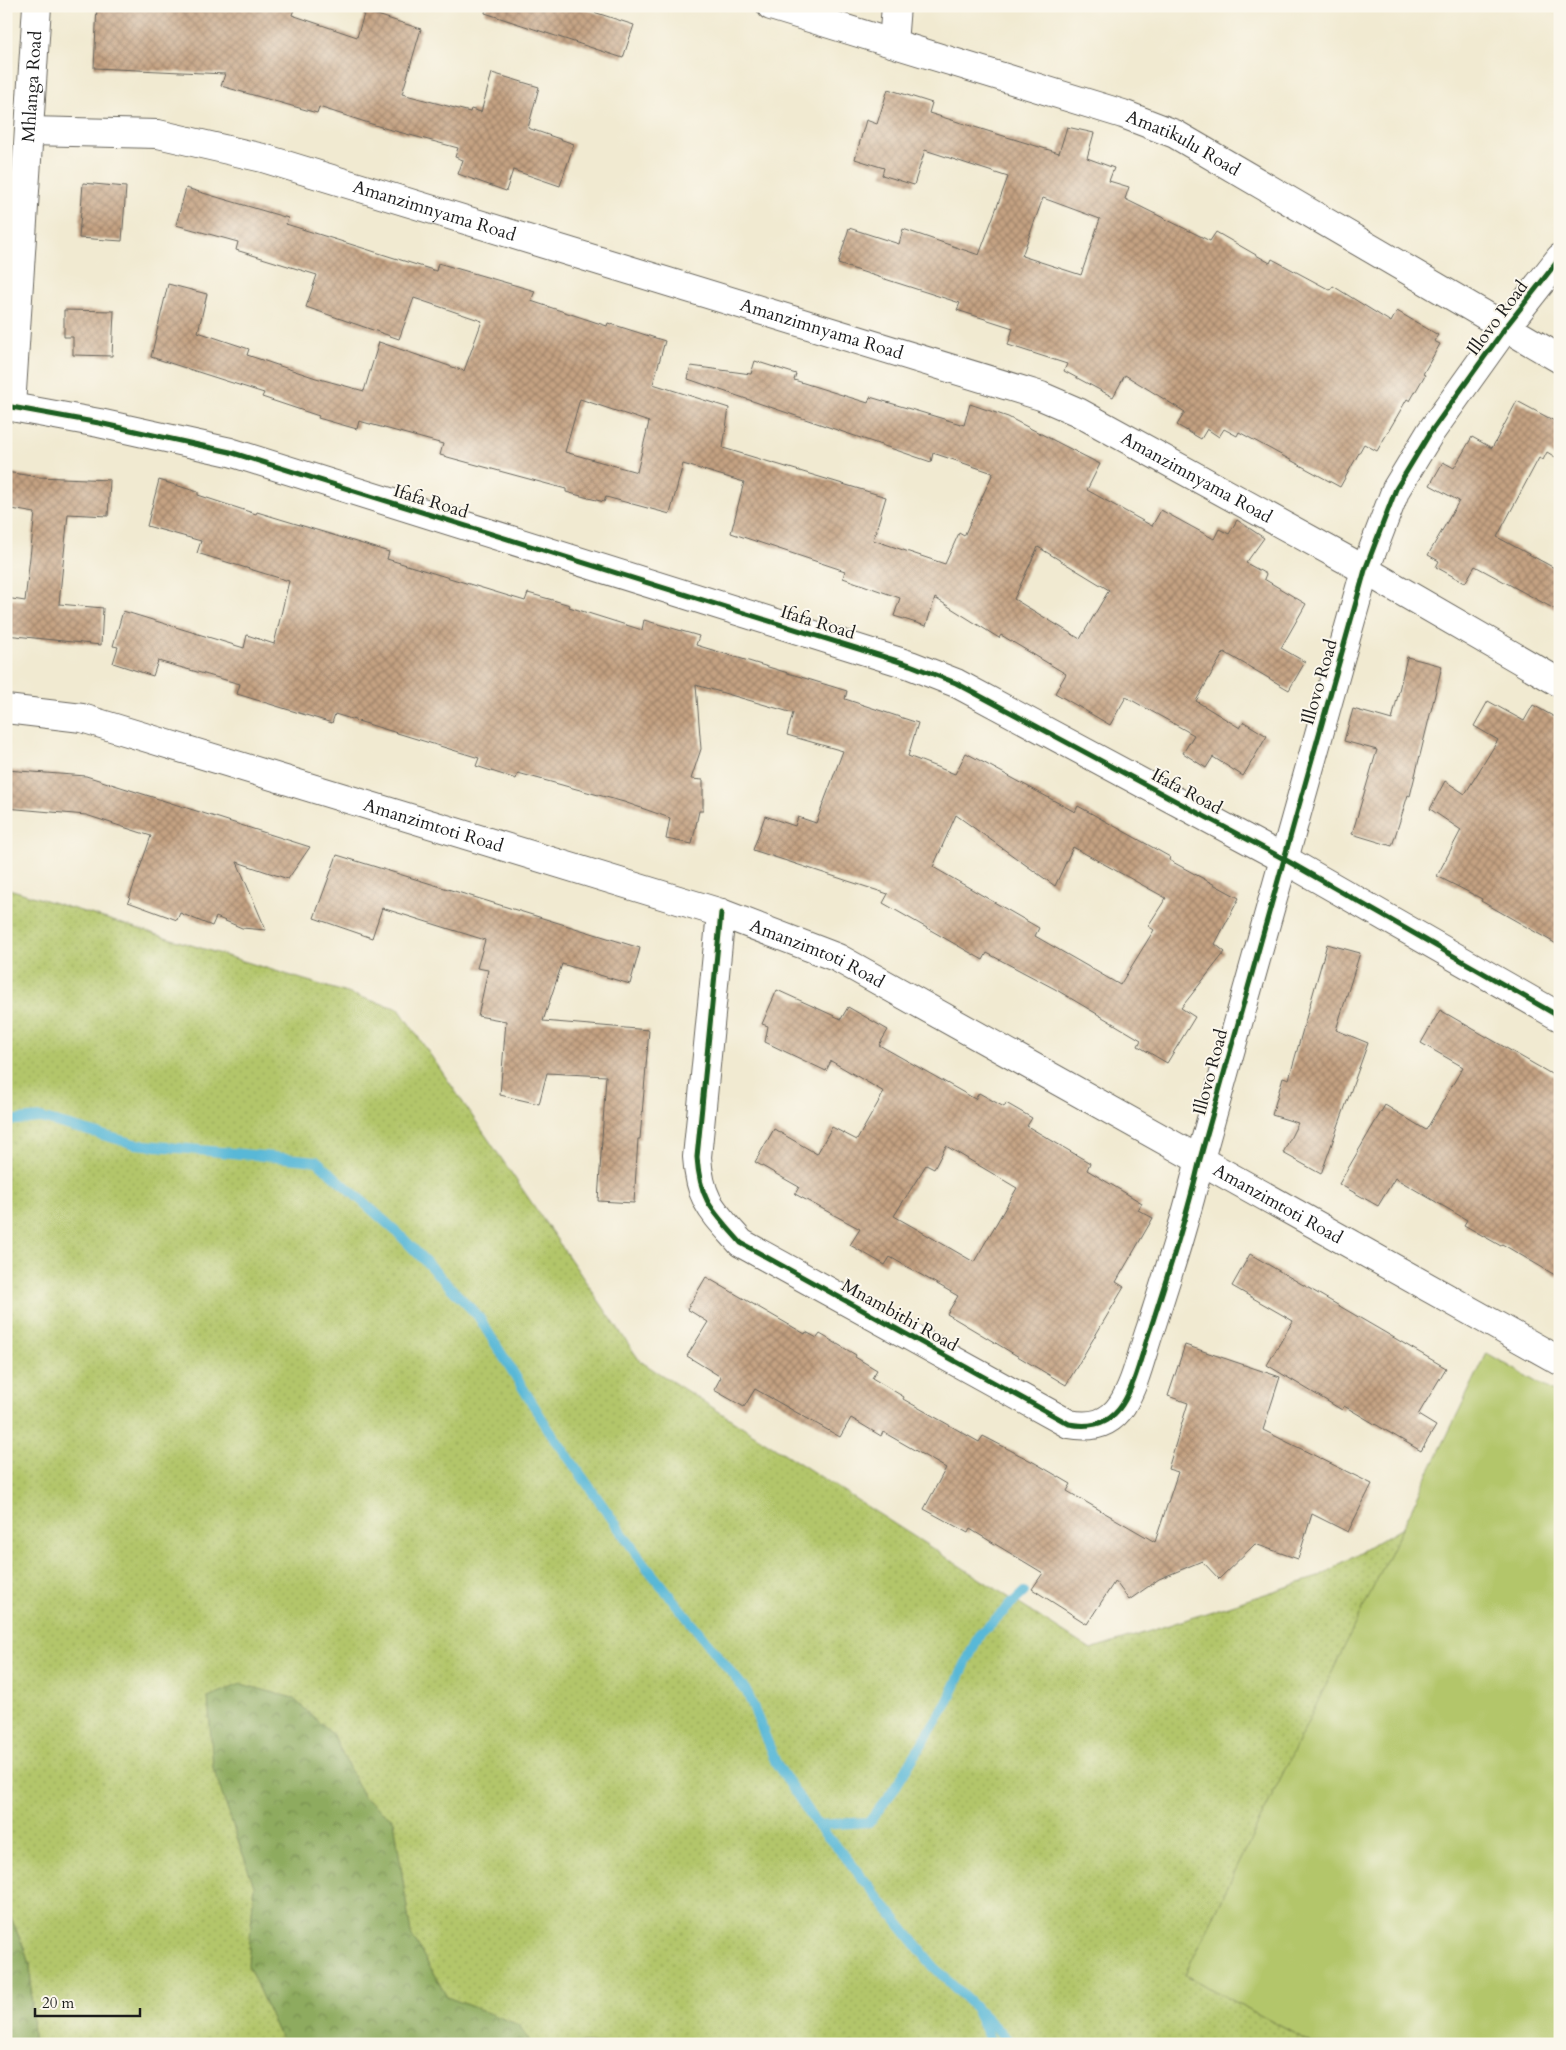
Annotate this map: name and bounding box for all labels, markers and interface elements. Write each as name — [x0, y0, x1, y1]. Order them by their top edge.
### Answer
street label: Mhlanga Road — [16, 30, 48, 143]
street label: Amatikulu Road — [1122, 104, 1245, 183]
street label: Amanzimnyama Road — [350, 174, 519, 248]
street label: Illovo Road — [1461, 275, 1534, 361]
street label: Amanzimnyama Road — [737, 293, 907, 366]
street label: Amanzimnyama Road — [1116, 426, 1277, 530]
street label: Ifafa Road — [390, 478, 472, 525]
street label: Ifafa Road — [777, 599, 859, 646]
street label: Illovo Road — [1295, 636, 1344, 728]
street label: Ifafa Road — [1147, 762, 1227, 821]
street label: Amanzimtoti Road — [360, 793, 507, 859]
street label: Amanzimtoti Road — [746, 913, 889, 995]
street label: Illovo Road — [1187, 1026, 1234, 1118]
street label: Amanzimtoti Road — [1208, 1158, 1348, 1251]
street label: Mnambithi Road — [837, 1273, 963, 1358]
scale bar — [35, 1985, 140, 2017]
text: 20 m — [42, 1993, 74, 2013]

